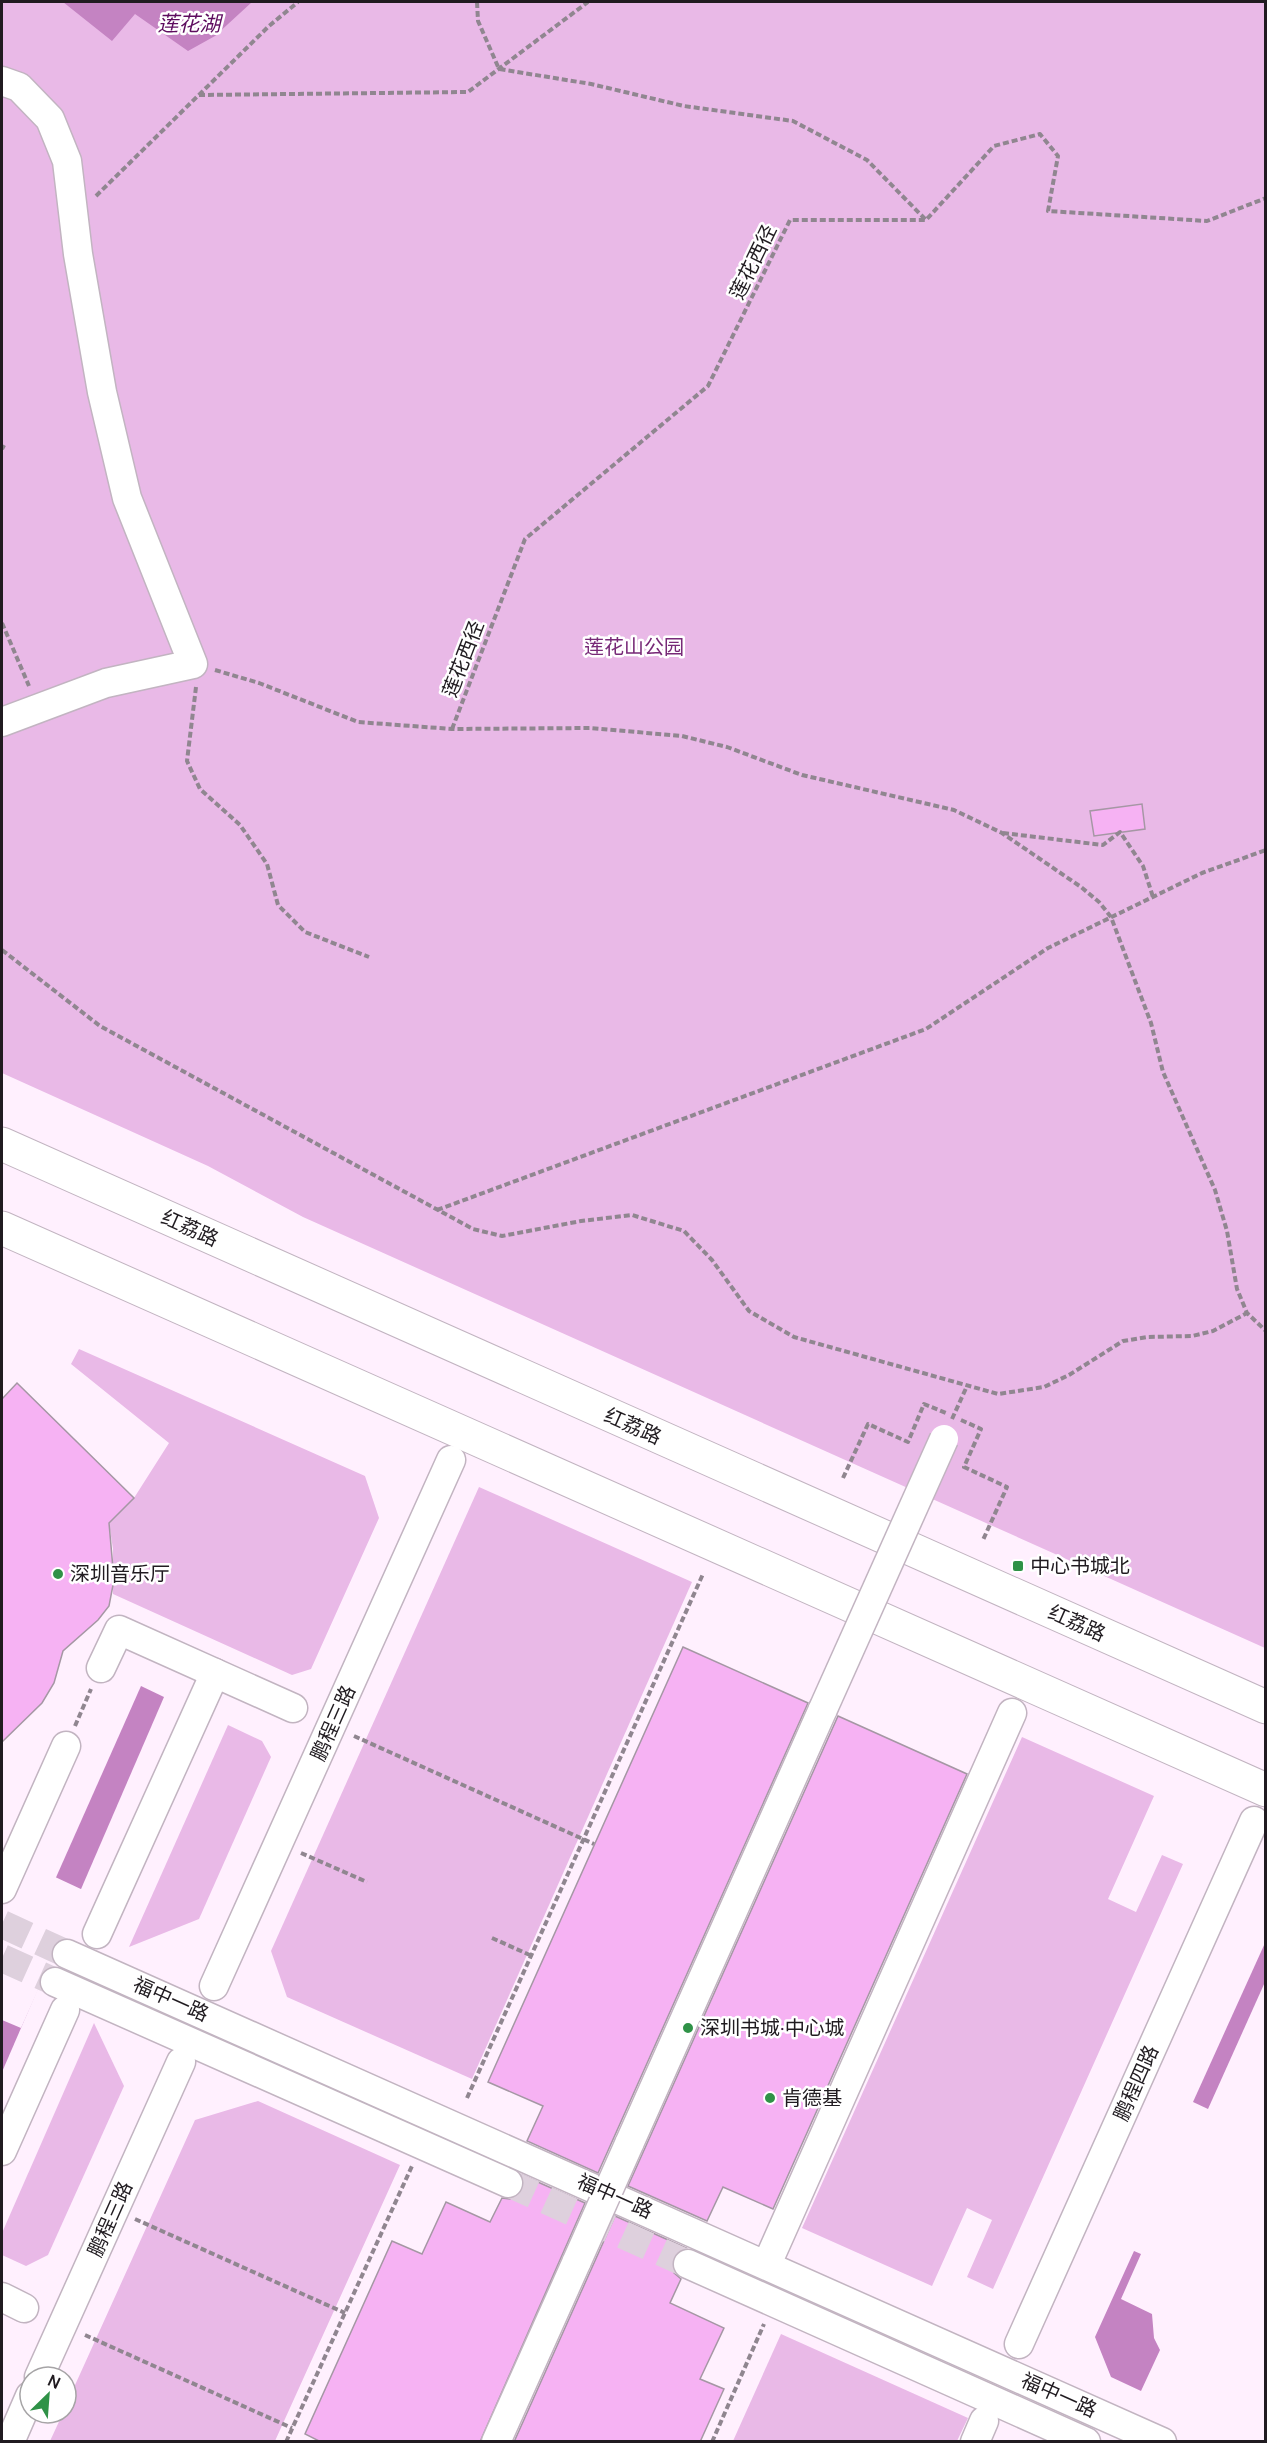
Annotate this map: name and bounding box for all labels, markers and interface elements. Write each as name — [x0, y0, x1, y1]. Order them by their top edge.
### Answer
water label: 莲花湖 — [158, 9, 223, 37]
street label: 莲花西径 — [723, 220, 782, 304]
street label: 莲花西径 — [436, 617, 489, 701]
park label: 莲花山公园 — [584, 633, 684, 660]
street label: 红荔路 — [157, 1203, 223, 1252]
street label: 红荔路 — [600, 1401, 666, 1450]
place label: 中心书城北 — [1030, 1552, 1130, 1579]
marker: 中心书城北 — [1011, 1559, 1025, 1573]
place label: 深圳音乐厅 — [70, 1560, 170, 1587]
marker: 深圳音乐厅 — [51, 1567, 65, 1581]
street label: 红荔路 — [1044, 1598, 1110, 1647]
street label: 鹏程三路 — [304, 1681, 361, 1765]
street label: 福中一路 — [129, 1970, 213, 2027]
place label: 深圳书城·中心城 — [700, 2014, 845, 2041]
marker: 深圳书城·中心城 — [681, 2021, 695, 2035]
street label: 鹏程四路 — [1107, 2041, 1164, 2125]
place label: 肯德基 — [782, 2084, 842, 2111]
marker: 肯德基 — [763, 2091, 777, 2105]
street label: 福中一路 — [573, 2167, 657, 2224]
street label: 鹏程三路 — [81, 2177, 138, 2261]
north arrow — [18, 2365, 78, 2425]
street label: 福中一路 — [1017, 2366, 1101, 2423]
text: N — [44, 2369, 64, 2394]

